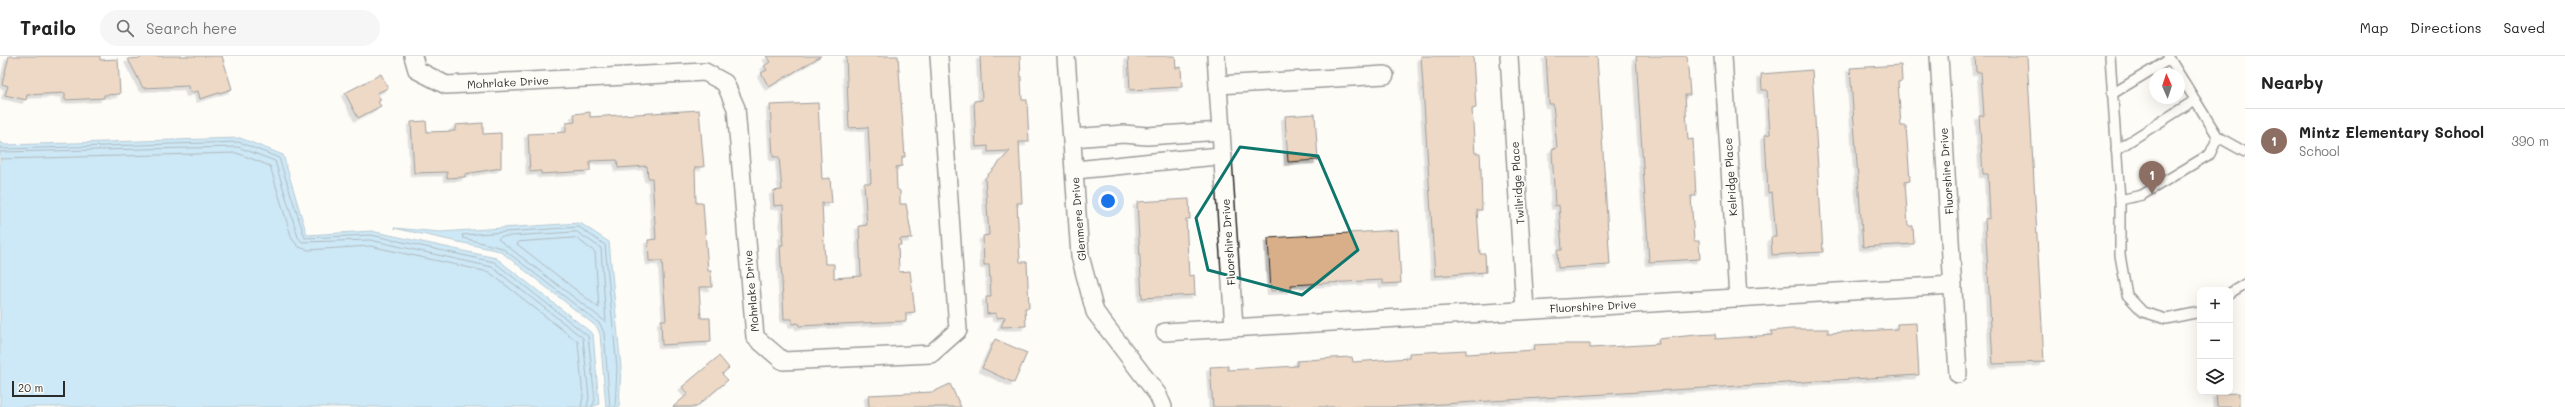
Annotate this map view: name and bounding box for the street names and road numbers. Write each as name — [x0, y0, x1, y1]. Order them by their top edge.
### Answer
street label: Mohrlake Drive — [467, 72, 549, 92]
street label: Fluorshire Drive — [1935, 127, 1957, 215]
street label: Kelridge Place — [1720, 137, 1740, 217]
street label: Twilridge Place — [1507, 141, 1527, 225]
street label: Glenmere Drive — [1067, 176, 1089, 262]
street label: Fluorshire Drive — [1217, 198, 1239, 286]
street label: Mohrlake Drive — [740, 249, 762, 332]
street label: Fluorshire Drive — [1549, 296, 1637, 316]

